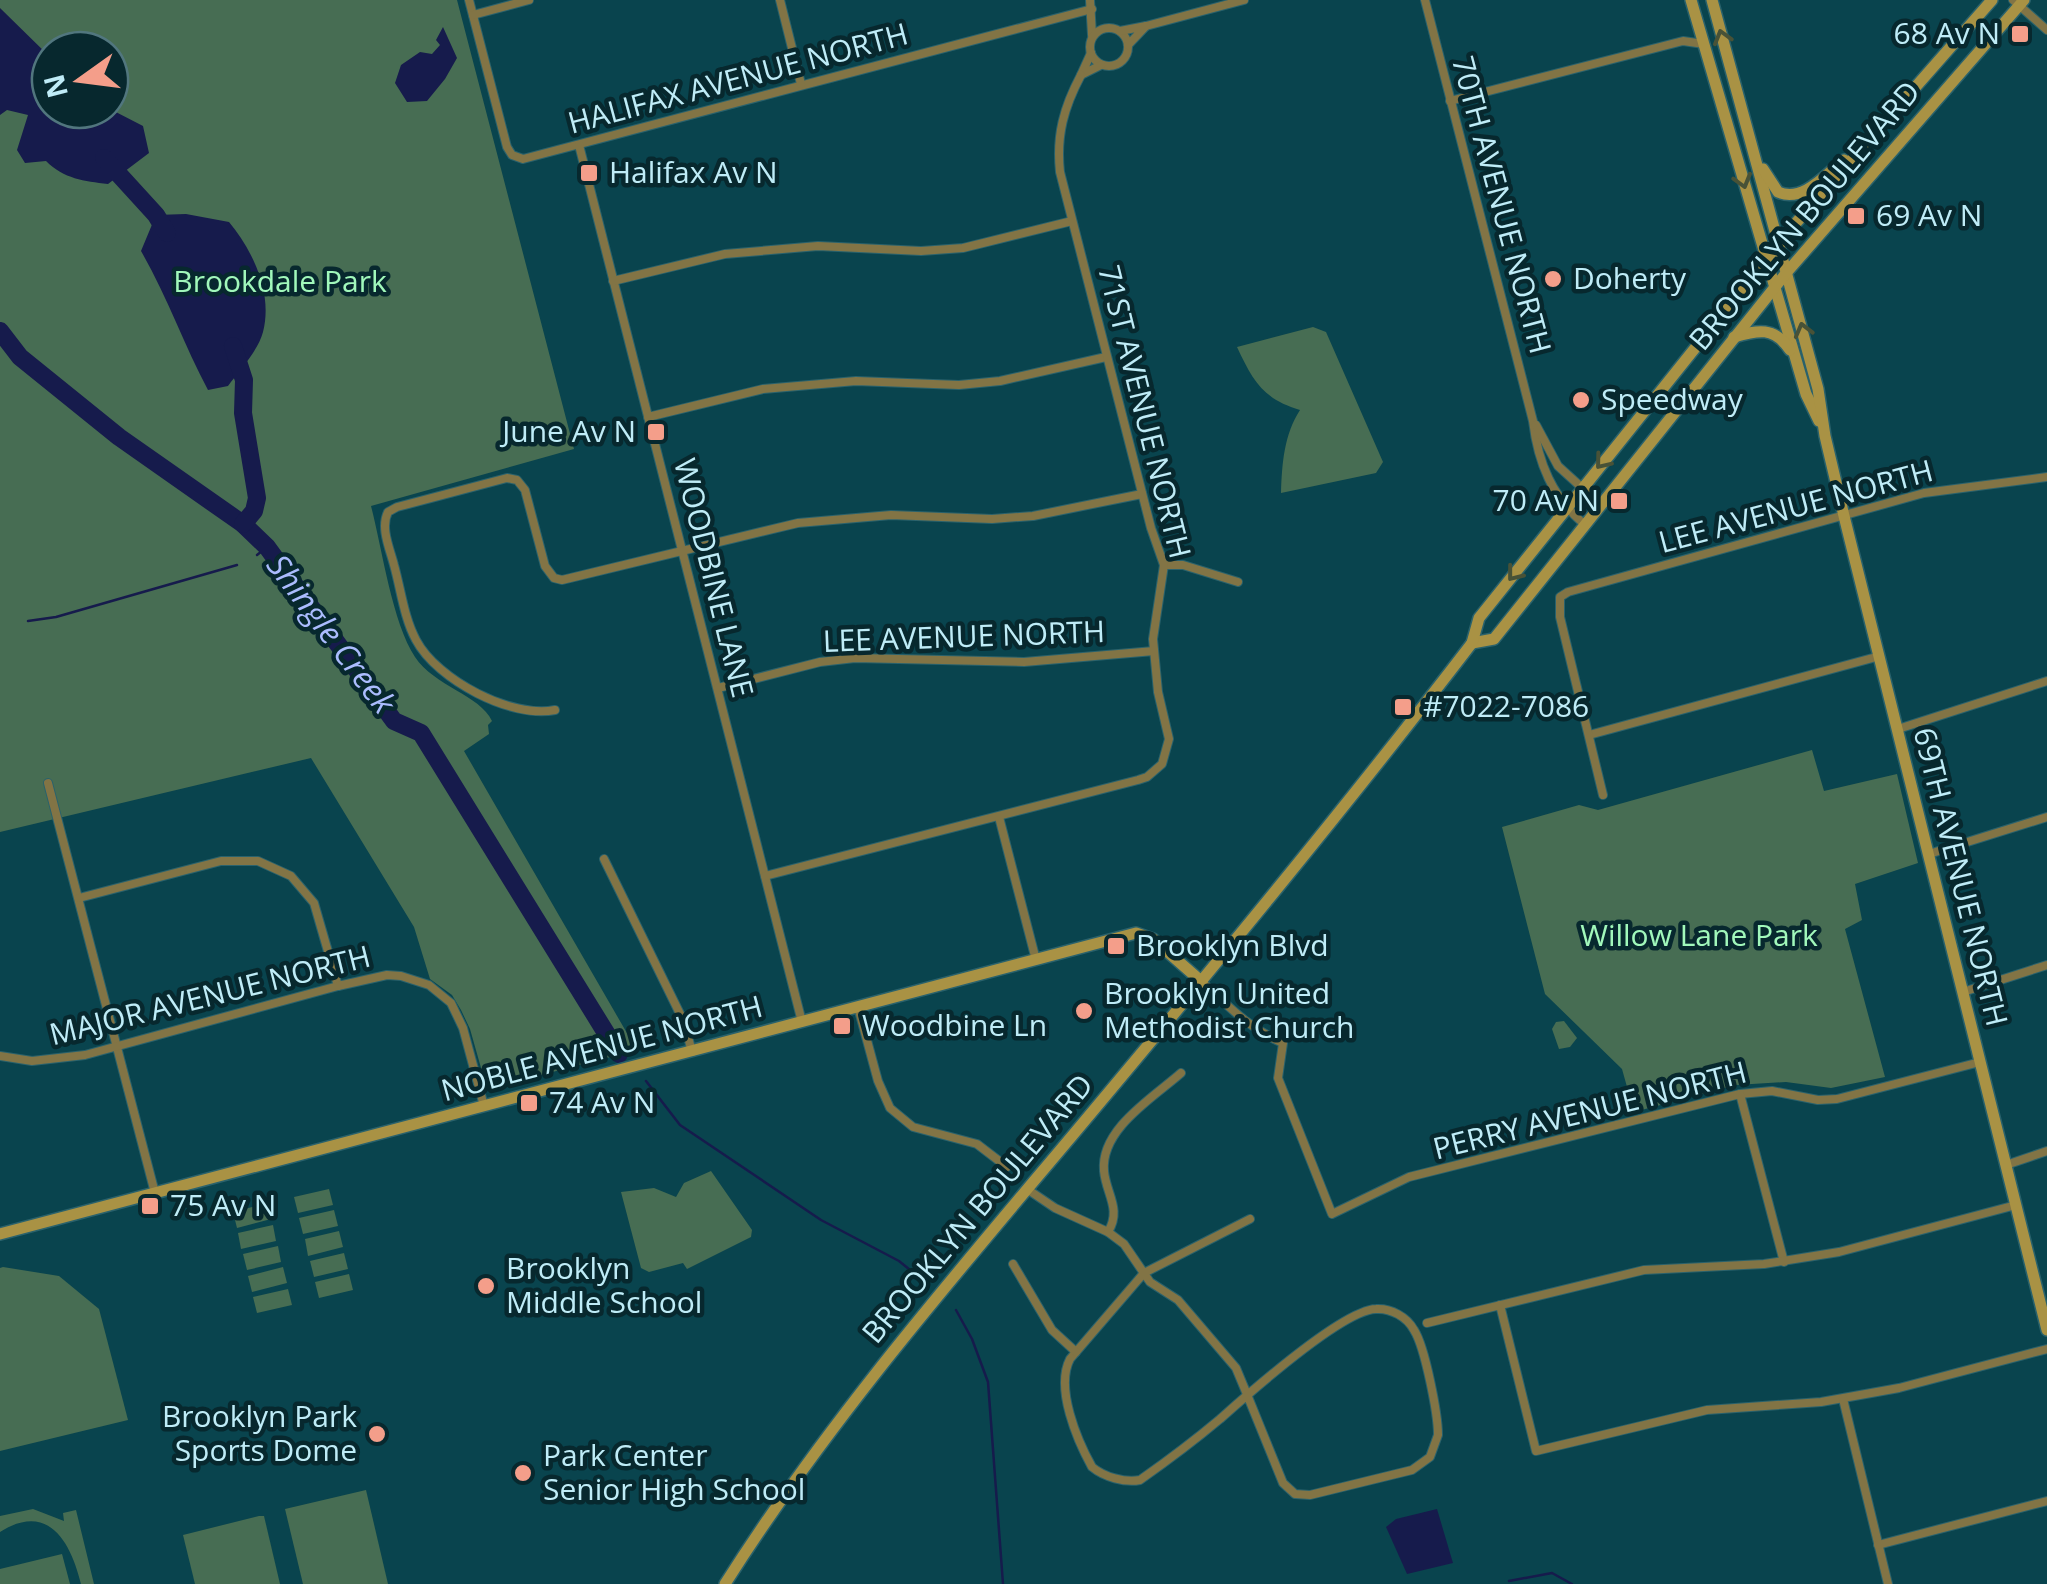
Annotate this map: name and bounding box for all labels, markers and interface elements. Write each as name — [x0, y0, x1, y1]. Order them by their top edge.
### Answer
street label: HALIFAX AVENUE NORTH — [563, 12, 912, 143]
place label: 68 Av N — [1894, 12, 2000, 53]
marker: 68 Av N — [2009, 23, 2031, 45]
one-way arrow — [1713, 29, 1734, 46]
north arrow — [30, 30, 130, 130]
street label: 70TH AVENUE NORTH — [1443, 51, 1562, 358]
text: N — [34, 71, 76, 102]
street label: BROOKLYN BOULEVARD — [1679, 72, 1929, 358]
place label: Halifax Av N — [609, 151, 778, 192]
marker: Halifax Av N — [578, 162, 600, 184]
one-way arrow — [1731, 172, 1752, 189]
place label: 69 Av N — [1876, 194, 1982, 235]
marker: 69 Av N — [1845, 205, 1867, 227]
place label: Doherty — [1573, 257, 1687, 298]
park label: Brookdale Park — [173, 260, 387, 301]
street label: 71ST AVENUE NORTH — [1089, 261, 1202, 562]
marker: Doherty — [1542, 268, 1564, 290]
one-way arrow — [1793, 322, 1814, 339]
place label: Speedway — [1601, 378, 1744, 419]
marker: Speedway — [1570, 389, 1592, 411]
place label: June Av N — [499, 410, 636, 451]
marker: June Av N — [645, 421, 667, 443]
street label: LEE AVENUE NORTH — [1654, 449, 1937, 562]
one-way arrow — [1596, 451, 1613, 469]
street label: WOODBINE LANE — [665, 454, 764, 701]
place label: 70 Av N — [1493, 479, 1599, 520]
marker: 70 Av N — [1608, 490, 1630, 512]
water label: Shingle Creek — [258, 545, 407, 723]
one-way arrow — [1508, 562, 1526, 580]
street label: LEE AVENUE NORTH — [822, 610, 1106, 661]
place label: #7022-7086 — [1423, 685, 1589, 726]
marker: #7022-7086 — [1392, 696, 1414, 718]
street label: 69TH AVENUE NORTH — [1905, 723, 2018, 1030]
park label: Willow Lane Park — [1580, 914, 1818, 955]
place label: Brooklyn Blvd — [1136, 924, 1329, 965]
street label: MAJOR AVENUE NORTH — [45, 935, 374, 1054]
marker: Brooklyn Blvd — [1105, 935, 1127, 957]
place label: Brooklyn United Methodist Church — [1104, 972, 1354, 1047]
street label: NOBLE AVENUE NORTH — [436, 985, 767, 1110]
marker: Brooklyn United Methodist Church — [1073, 1000, 1095, 1022]
place label: Woodbine Ln — [862, 1004, 1047, 1045]
marker: Woodbine Ln — [831, 1015, 853, 1037]
street label: PERRY AVENUE NORTH — [1429, 1051, 1751, 1168]
street label: BROOKLYN BOULEVARD — [852, 1065, 1102, 1351]
place label: 74 Av N — [549, 1081, 655, 1122]
marker: 74 Av N — [518, 1092, 540, 1114]
place label: 75 Av N — [170, 1184, 276, 1225]
marker: 75 Av N — [139, 1195, 161, 1217]
place label: Brooklyn Middle School — [506, 1247, 702, 1322]
marker: Brooklyn Middle School — [475, 1275, 497, 1297]
place label: Brooklyn Park Sports Dome — [162, 1395, 357, 1470]
marker: Brooklyn Park Sports Dome — [366, 1423, 388, 1445]
place label: Park Center Senior High School — [543, 1434, 805, 1509]
marker: Park Center Senior High School — [512, 1462, 534, 1484]

